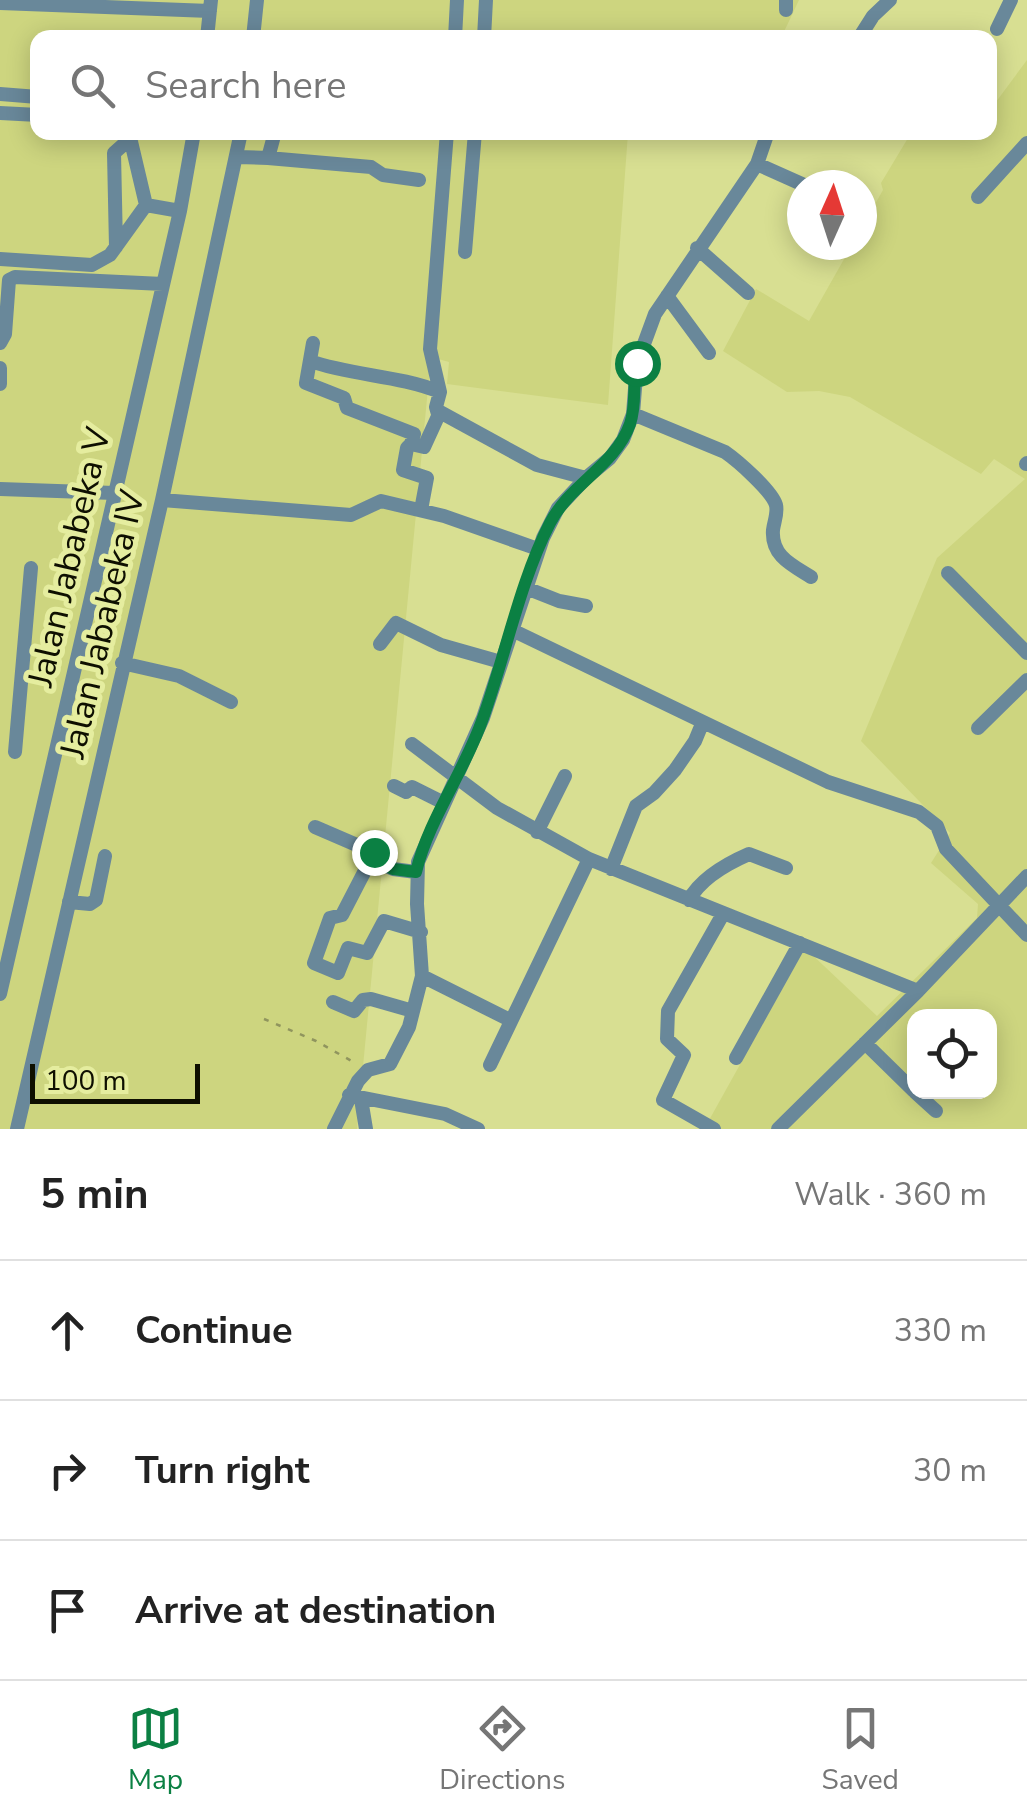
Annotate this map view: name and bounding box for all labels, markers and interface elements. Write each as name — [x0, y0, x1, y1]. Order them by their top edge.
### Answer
search box — [30, 30, 997, 140]
icon: search — [65, 58, 120, 113]
text: Search here — [145, 60, 346, 111]
north arrow — [787, 170, 877, 260]
route start — [615, 341, 661, 387]
street label: Jalan Jababeka V — [17, 422, 122, 692]
street label: Jalan Jababeka IV — [49, 485, 156, 764]
route end — [352, 830, 398, 876]
map controls — [907, 1009, 997, 1099]
button: locate — [907, 1009, 997, 1099]
scale bar — [30, 1059, 200, 1104]
text: 100 m — [45, 1062, 127, 1100]
text: 5 min — [40, 1166, 149, 1223]
text: Walk · 360 m — [794, 1173, 987, 1216]
icon: ahead — [40, 1303, 95, 1358]
text: Continue — [135, 1305, 293, 1356]
text: 330 m — [894, 1309, 987, 1352]
icon: right — [40, 1443, 95, 1498]
text: Turn right — [135, 1445, 310, 1496]
text: 30 m — [913, 1449, 987, 1492]
icon: arrive — [40, 1583, 95, 1638]
text: Arrive at destination — [135, 1585, 496, 1636]
tab: Map — [128, 1701, 183, 1799]
tab: Directions — [439, 1701, 565, 1799]
tab: Saved — [822, 1701, 899, 1799]

